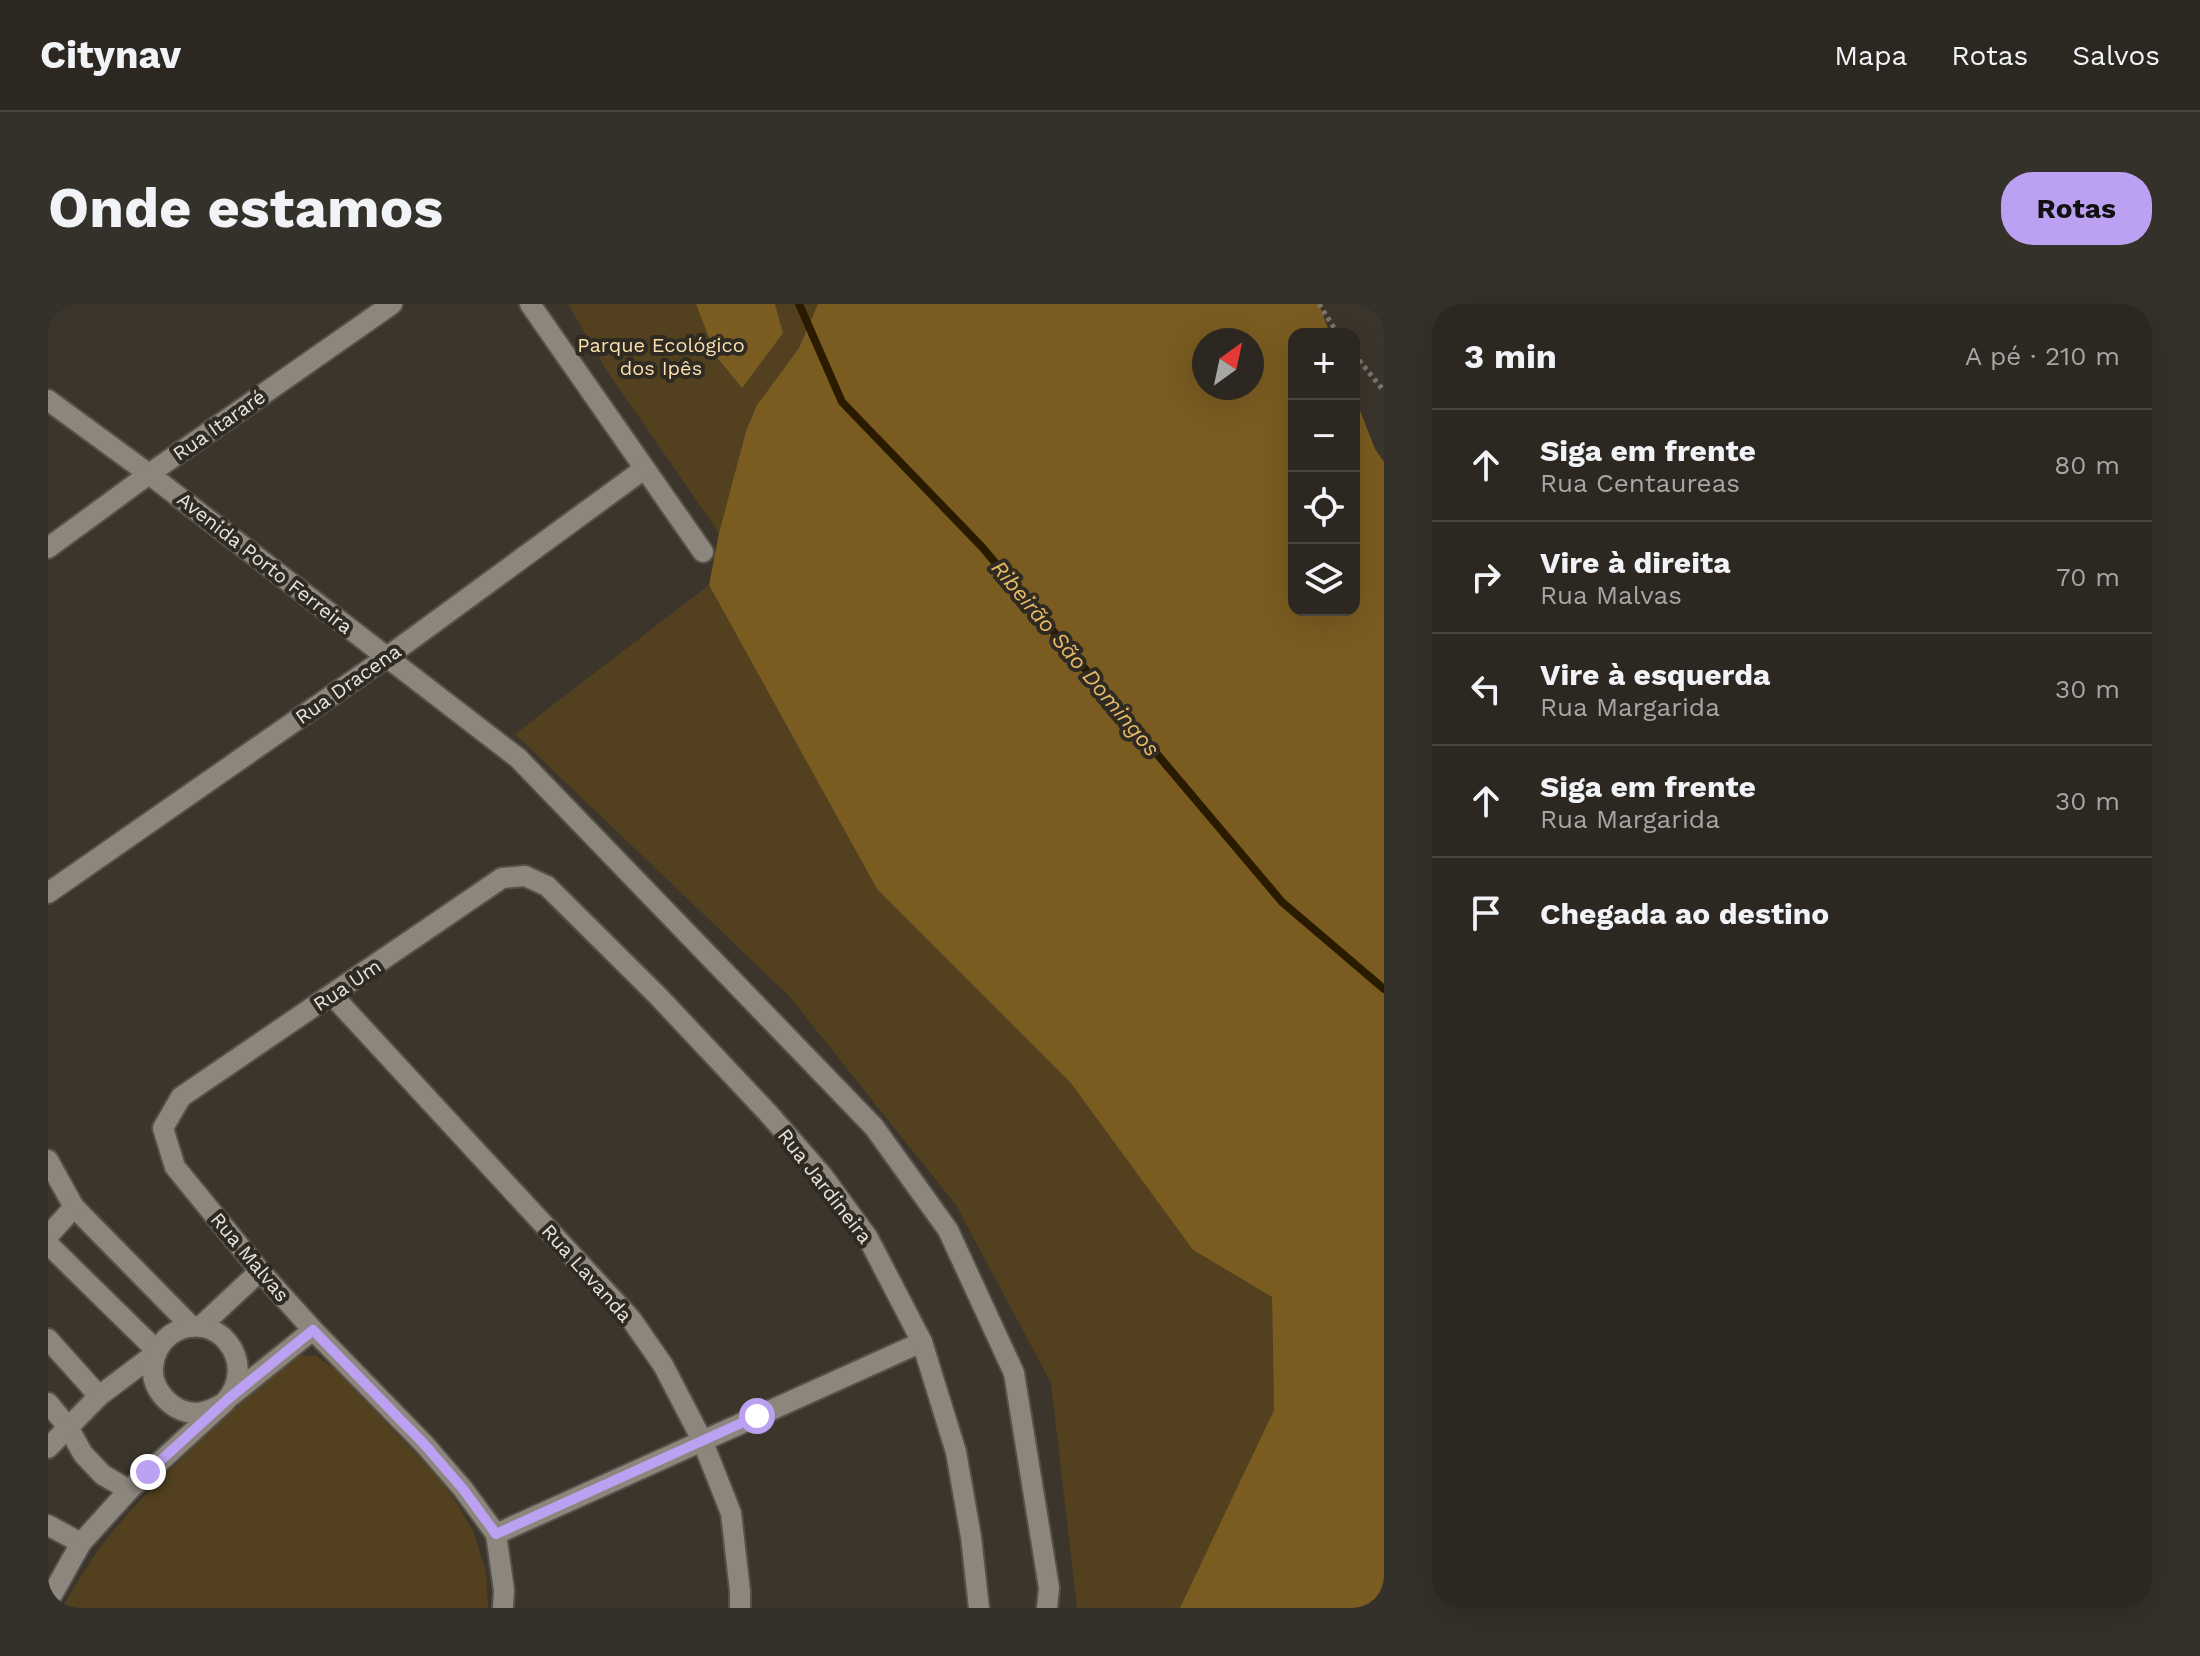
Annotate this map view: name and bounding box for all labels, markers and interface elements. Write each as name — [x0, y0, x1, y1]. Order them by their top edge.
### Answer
text: Citynav — [40, 33, 181, 77]
text: Mapa — [1834, 39, 1907, 72]
text: Rotas — [1951, 39, 2028, 72]
text: Salvos — [2072, 39, 2160, 72]
button: Rotas — [2001, 172, 2152, 245]
text: Onde estamos — [48, 175, 443, 241]
north arrow — [1192, 328, 1264, 400]
map controls — [1288, 328, 1360, 616]
button: + — [1288, 328, 1360, 400]
park label: Parque Ecológico dos Ipês — [577, 333, 745, 380]
text: 3 min — [1464, 336, 1557, 376]
text: A pé · 210 m — [1965, 341, 2120, 371]
street label: Rua Itararé — [168, 384, 270, 466]
button: − — [1288, 400, 1360, 472]
text: Siga em frente — [1540, 433, 1756, 468]
icon: ahead — [1464, 443, 1508, 487]
text: 80 m — [2054, 450, 2120, 480]
text: Rua Centaureas — [1540, 468, 1740, 498]
button: locate — [1288, 472, 1360, 544]
street label: Avenida Porto Ferreira — [173, 487, 357, 639]
button: layers — [1288, 544, 1360, 616]
text: Vire à direita — [1540, 545, 1731, 580]
water label: Ribeirão São Domingos — [986, 555, 1165, 761]
icon: right — [1464, 555, 1508, 599]
text: 70 m — [2056, 562, 2120, 592]
text: Rua Malvas — [1540, 580, 1682, 610]
street label: Rua Dracena — [291, 639, 405, 729]
text: Vire à esquerda — [1540, 657, 1770, 692]
icon: left — [1464, 667, 1508, 711]
text: 30 m — [2055, 674, 2120, 704]
text: Rua Margarida — [1540, 692, 1720, 722]
text: Siga em frente — [1540, 769, 1756, 804]
icon: ahead — [1464, 779, 1508, 823]
text: 30 m — [2055, 786, 2120, 816]
text: Rua Margarida — [1540, 804, 1720, 834]
icon: arrive — [1464, 891, 1508, 935]
text: Chegada ao destino — [1540, 896, 1829, 931]
street label: Rua Um — [309, 954, 385, 1016]
street label: Rua Jardineira — [773, 1124, 877, 1248]
street label: Rua Malvas — [206, 1207, 294, 1307]
street label: Rua Lavanda — [537, 1219, 637, 1327]
route start — [739, 1398, 775, 1434]
route end — [130, 1454, 166, 1490]

